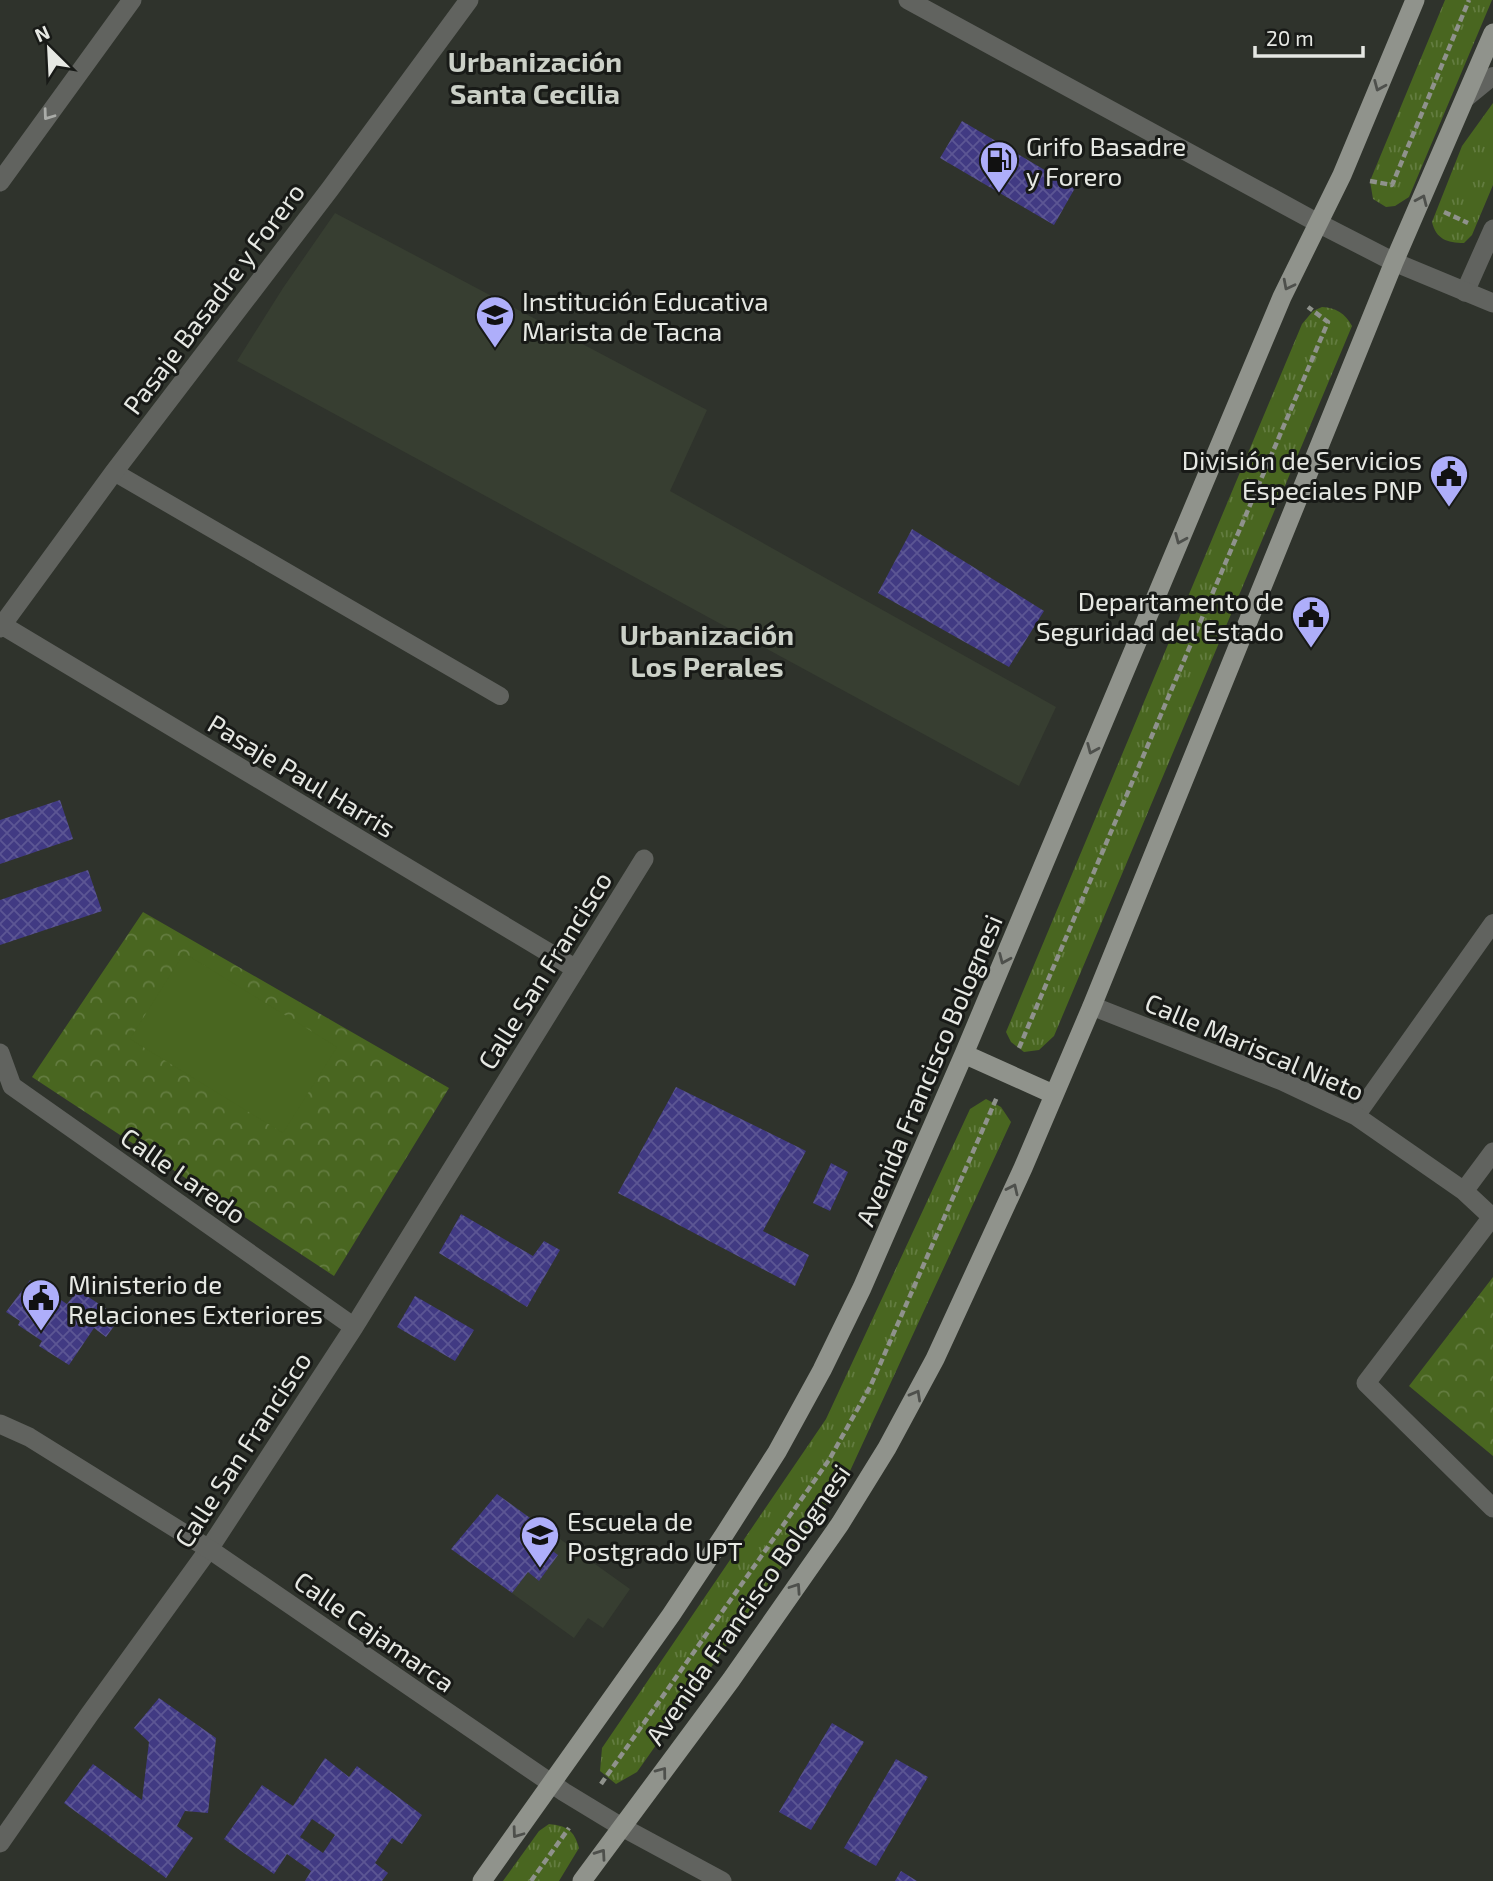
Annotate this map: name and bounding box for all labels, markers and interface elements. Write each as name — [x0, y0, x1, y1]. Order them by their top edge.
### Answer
north arrow — [14, 14, 84, 84]
scale bar — [1255, 14, 1364, 58]
text: N — [31, 20, 53, 46]
text: 20 m — [1266, 25, 1314, 50]
district label: Urbanización Santa Cecilia — [448, 44, 622, 110]
one-way arrow — [1373, 78, 1387, 91]
one-way arrow — [44, 107, 57, 120]
place label: Grifo Basadre y Forero — [1026, 130, 1186, 191]
fuel station icon: Grifo Basadre y Forero — [978, 139, 1020, 194]
street label: Pasaje Basadre y Forero — [116, 176, 310, 420]
one-way arrow — [1414, 195, 1428, 207]
one-way arrow — [1283, 278, 1297, 290]
place label: Institución Educativa Marista de Tacna — [522, 285, 769, 346]
school or university icon: Institución Educativa Marista de Tacna — [474, 294, 516, 349]
place label: División de Servicios Especiales PNP — [1182, 444, 1422, 505]
public building icon: División de Servicios Especiales PNP — [1428, 453, 1470, 508]
one-way arrow — [1174, 532, 1188, 544]
place label: Departamento de Seguridad del Estado — [1036, 585, 1284, 646]
public building icon: Departamento de Seguridad del Estado — [1290, 594, 1332, 649]
district label: Urbanización Los Perales — [620, 617, 794, 683]
street label: Pasaje Paul Harris — [203, 707, 401, 843]
one-way arrow — [1086, 742, 1100, 754]
street label: Calle San Francisco — [471, 865, 617, 1075]
street label: Avenida Francisco Bolognesi — [848, 910, 1008, 1230]
one-way arrow — [998, 951, 1012, 964]
street label: Calle Mariscal Nieto — [1141, 986, 1369, 1106]
street label: Calle Laredo — [115, 1121, 253, 1229]
one-way arrow — [1005, 1184, 1019, 1196]
place label: Ministerio de Relaciones Exteriores — [68, 1268, 323, 1329]
public building icon: Ministerio de Relaciones Exteriores — [20, 1277, 62, 1332]
street label: Calle San Francisco — [167, 1345, 317, 1553]
one-way arrow — [908, 1390, 921, 1402]
street label: Avenida Francisco Bolognesi — [638, 1458, 856, 1750]
place label: Escuela de Postgrado UPT — [567, 1505, 743, 1566]
school or university icon: Escuela de Postgrado UPT — [519, 1514, 561, 1569]
street label: Calle Cajamarca — [289, 1564, 461, 1698]
one-way arrow — [788, 1583, 800, 1596]
one-way arrow — [653, 1767, 666, 1779]
one-way arrow — [513, 1825, 526, 1838]
one-way arrow — [593, 1849, 605, 1862]

